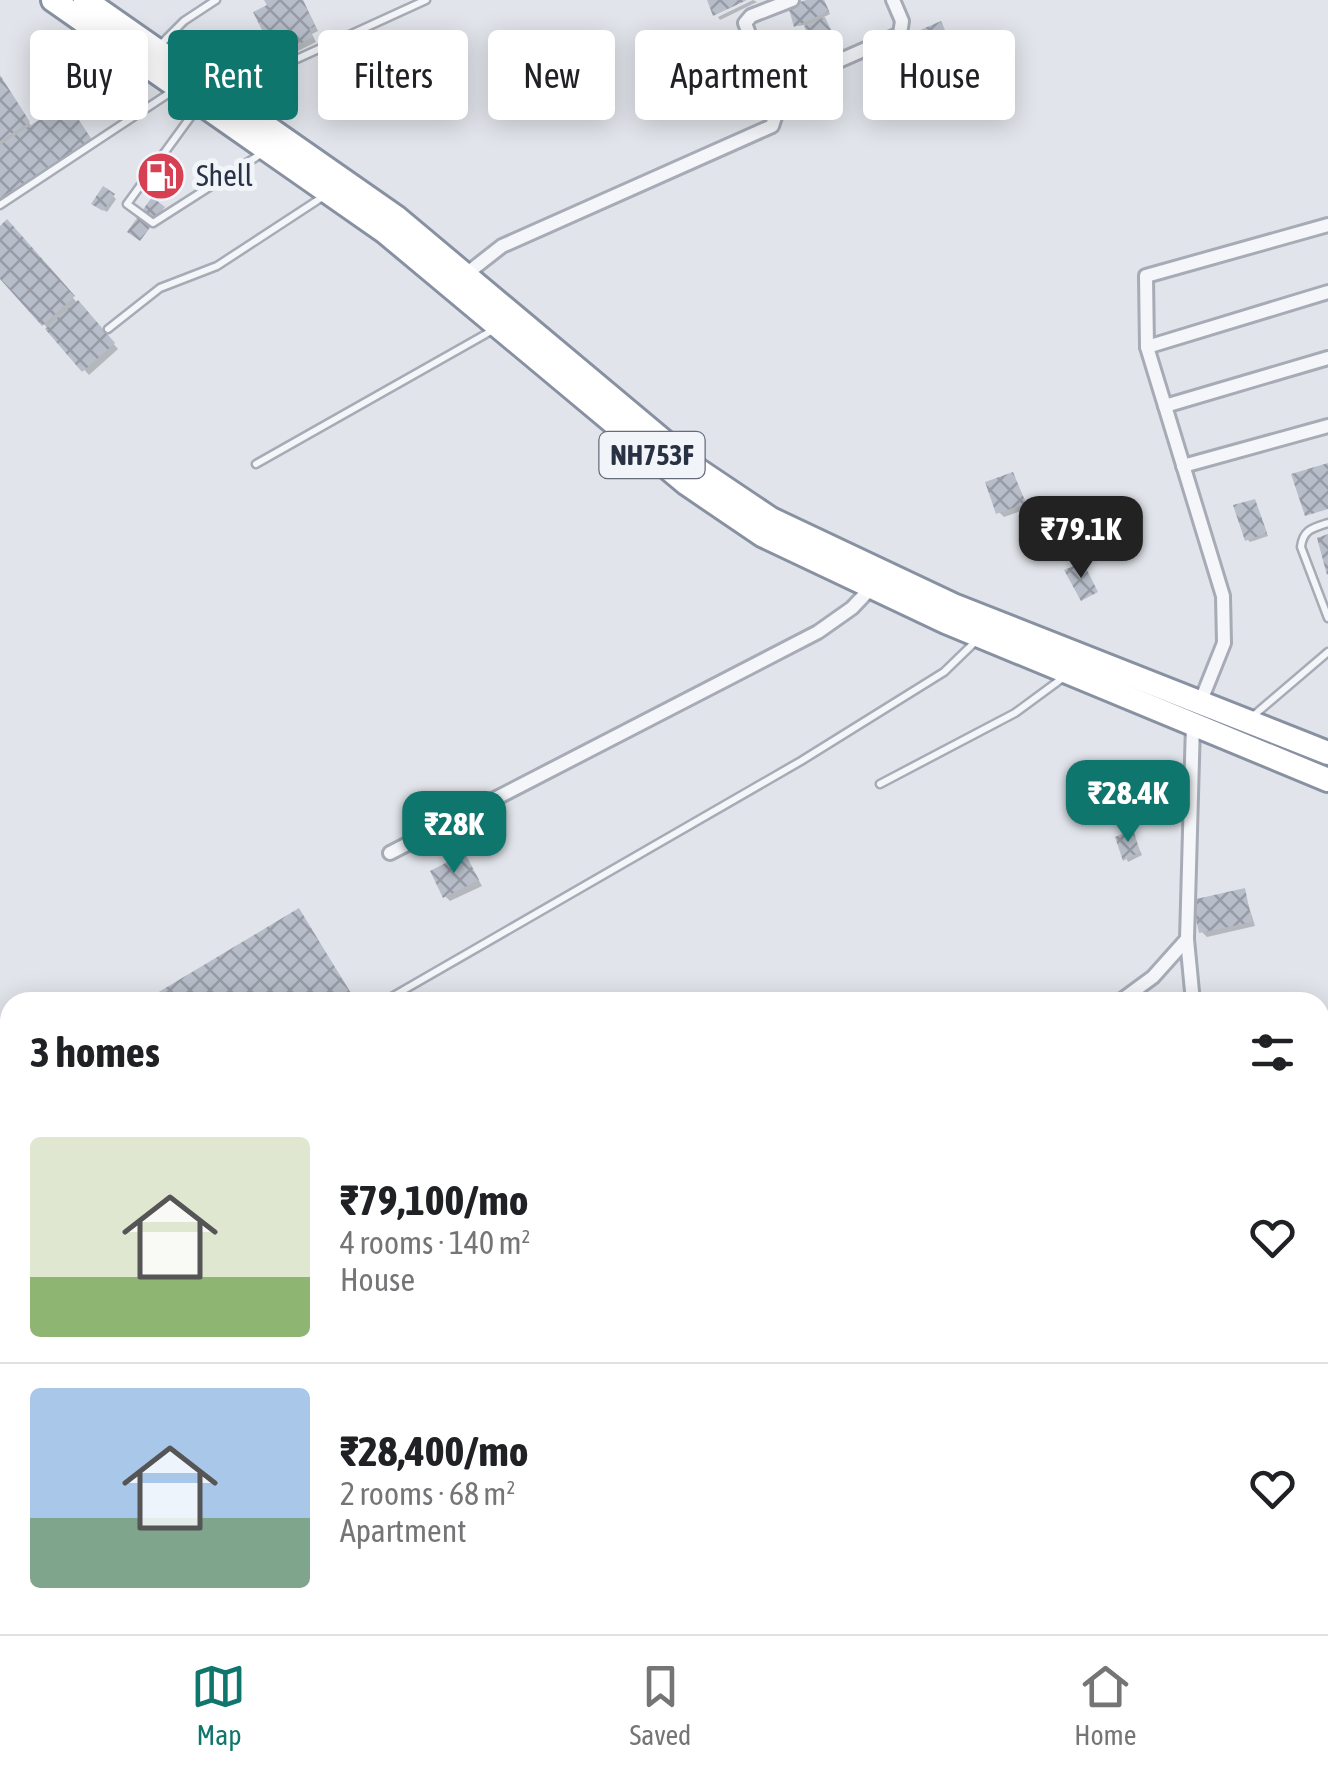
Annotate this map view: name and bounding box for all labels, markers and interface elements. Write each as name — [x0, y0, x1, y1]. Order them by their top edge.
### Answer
chip: Buy — [30, 30, 148, 120]
chip: Rent — [168, 30, 298, 120]
chip: Filters — [318, 30, 468, 120]
chip: New — [488, 30, 615, 120]
chip: Apartment — [635, 30, 843, 120]
chip: House — [863, 30, 1015, 120]
fuel station icon: Shell — [135, 150, 187, 202]
place label: Shell — [196, 158, 253, 192]
road number: NH753F — [600, 432, 704, 478]
pin: ₹79.1K — [1000, 496, 1162, 581]
text: ₹79.1K — [1041, 510, 1121, 547]
pin: ₹28.4K — [1047, 760, 1209, 845]
text: ₹28.4K — [1088, 774, 1168, 811]
pin: ₹28K — [395, 791, 513, 876]
text: ₹28K — [424, 805, 484, 842]
icon: filters — [1245, 1025, 1300, 1080]
text: 3 homes — [30, 1028, 160, 1076]
text: ₹79,100/mo — [340, 1176, 528, 1224]
icon: home — [110, 1177, 230, 1297]
icon: heart — [1245, 1210, 1300, 1265]
text: 4 rooms · 140 m² — [340, 1224, 530, 1261]
text: House — [340, 1261, 415, 1298]
text: ₹28,400/mo — [340, 1427, 528, 1475]
icon: home — [110, 1428, 230, 1548]
icon: heart — [1245, 1461, 1300, 1516]
text: 2 rooms · 68 m² — [340, 1475, 515, 1512]
text: Apartment — [340, 1512, 466, 1549]
tab: Map — [191, 1659, 246, 1751]
tab: Saved — [629, 1659, 691, 1751]
tab: Home — [1074, 1659, 1137, 1751]

